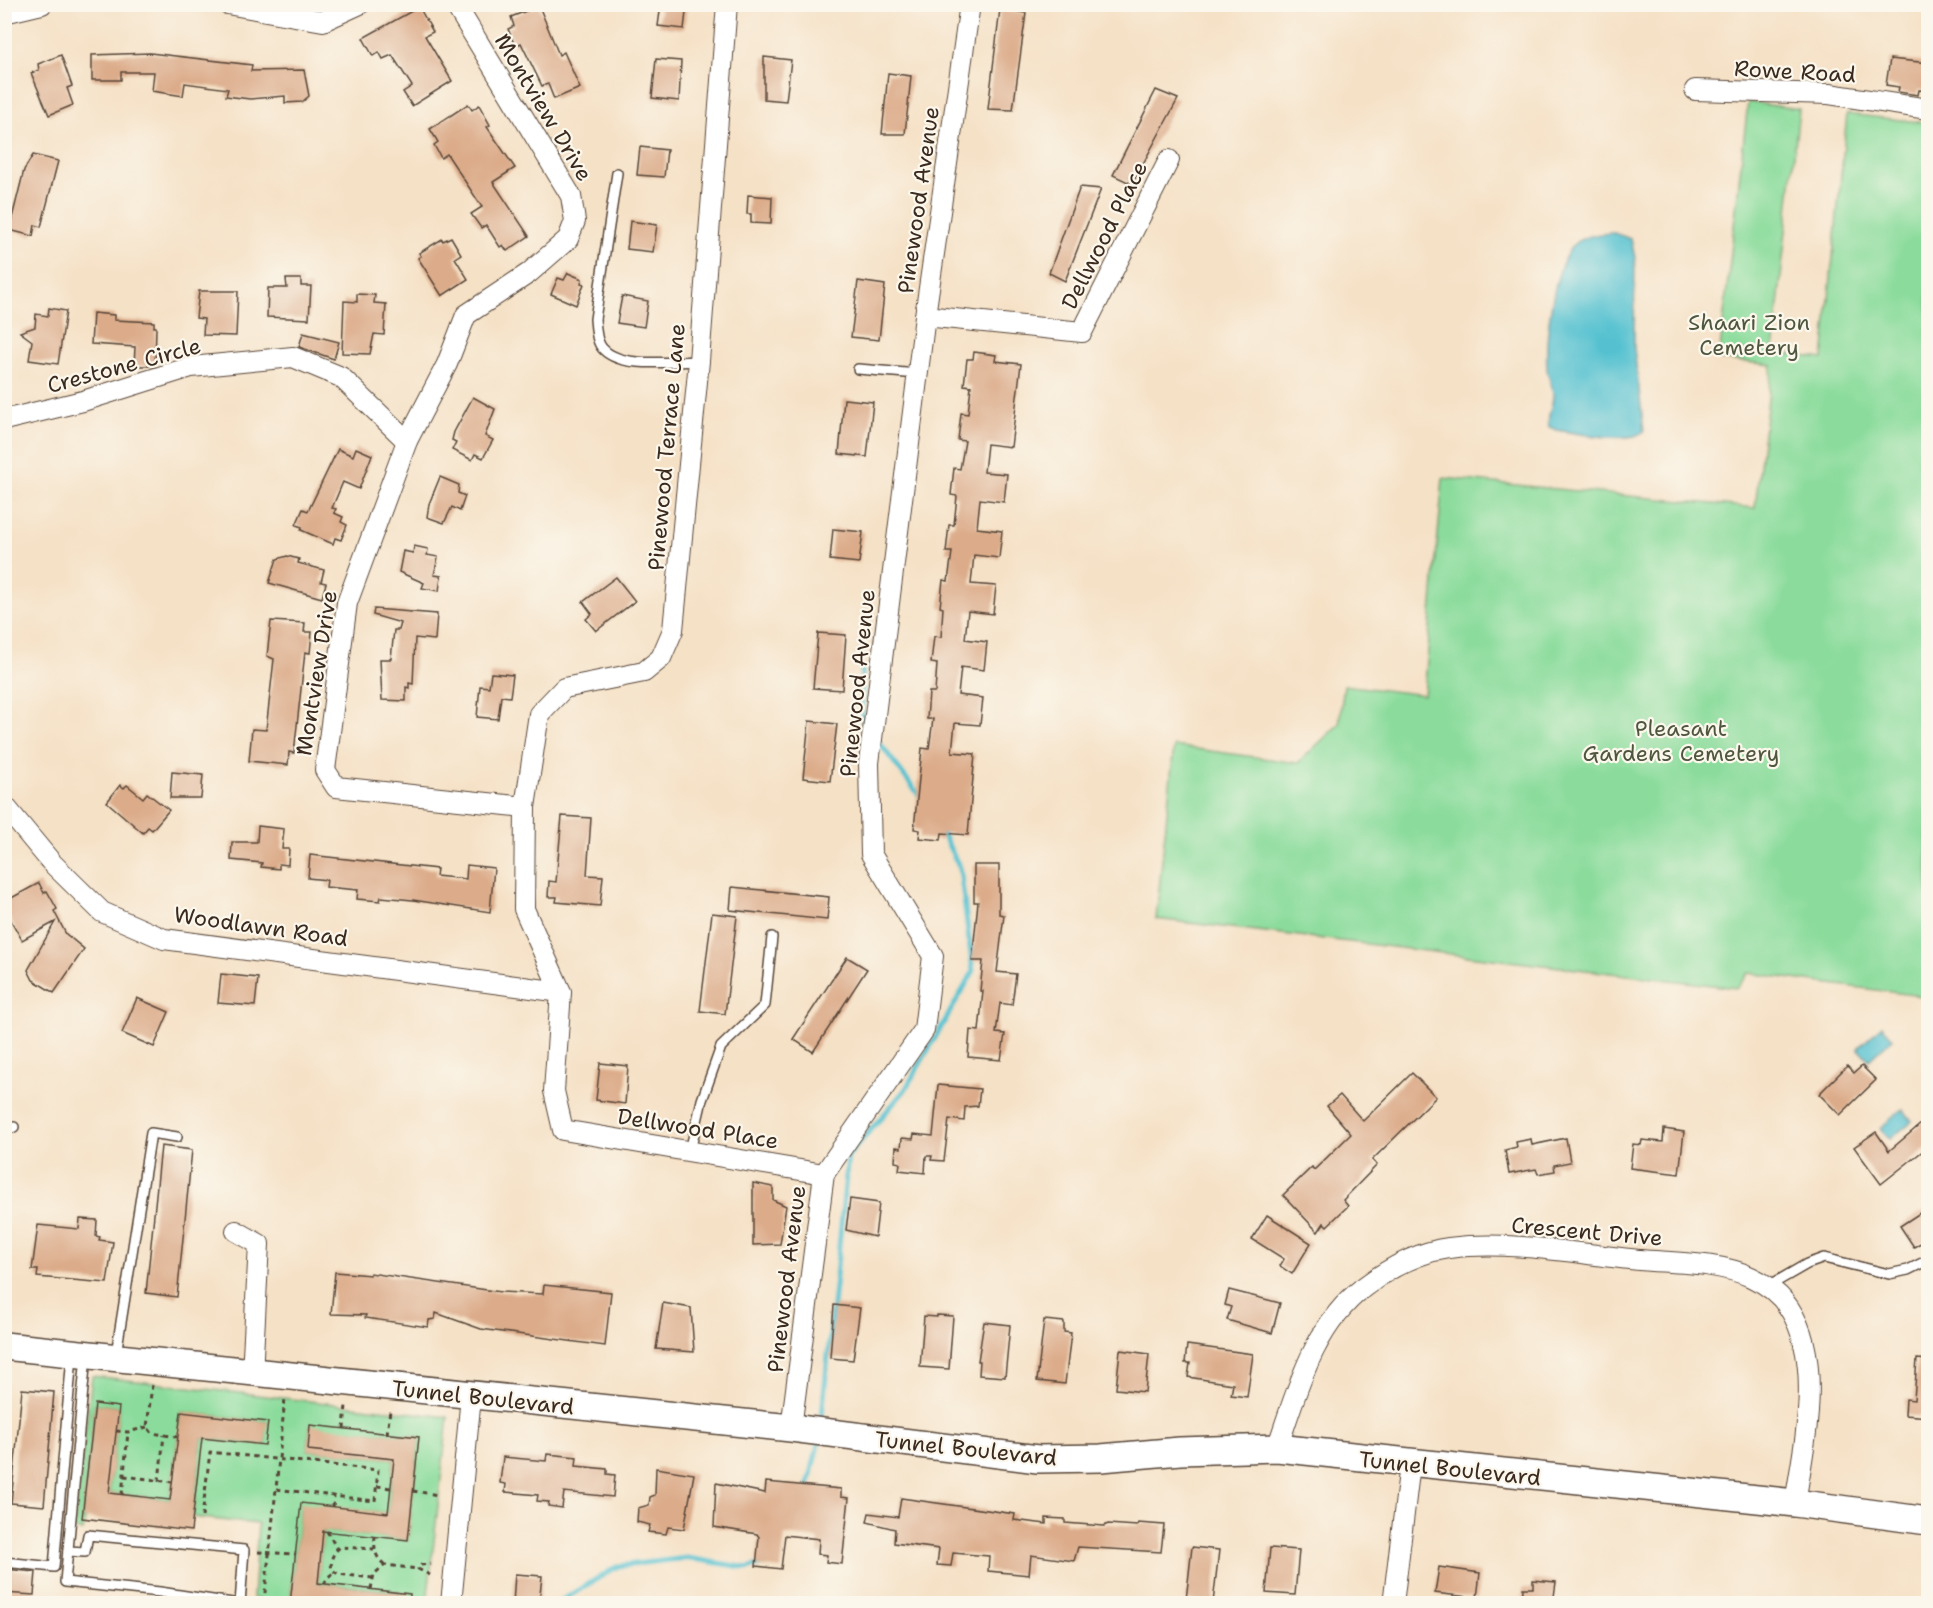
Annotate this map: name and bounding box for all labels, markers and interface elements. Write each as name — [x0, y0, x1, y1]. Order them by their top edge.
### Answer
street label: Montview Drive — [488, 28, 599, 186]
street label: Rowe Road — [1733, 54, 1857, 89]
street label: Pinewood Avenue — [891, 105, 946, 295]
street label: Dellwood Place — [1055, 156, 1154, 314]
park label: Shaari Zion Cemetery — [1688, 308, 1810, 362]
street label: Pinewood Terrace Lane — [641, 322, 692, 572]
street label: Crestone Circle — [44, 331, 204, 400]
street label: Montview Drive — [289, 588, 344, 758]
street label: Pinewood Avenue — [833, 588, 882, 778]
park label: Pleasant Gardens Cemetery — [1583, 714, 1779, 768]
street label: Woodlawn Road — [172, 900, 350, 953]
street label: Dellwood Place — [615, 1101, 780, 1156]
street label: Pinewood Avenue — [761, 1184, 812, 1374]
street label: Crescent Drive — [1510, 1210, 1664, 1253]
street label: Tunnel Boulevard — [391, 1374, 575, 1421]
street label: Tunnel Boulevard — [874, 1425, 1058, 1472]
street label: Tunnel Boulevard — [1358, 1445, 1542, 1492]

